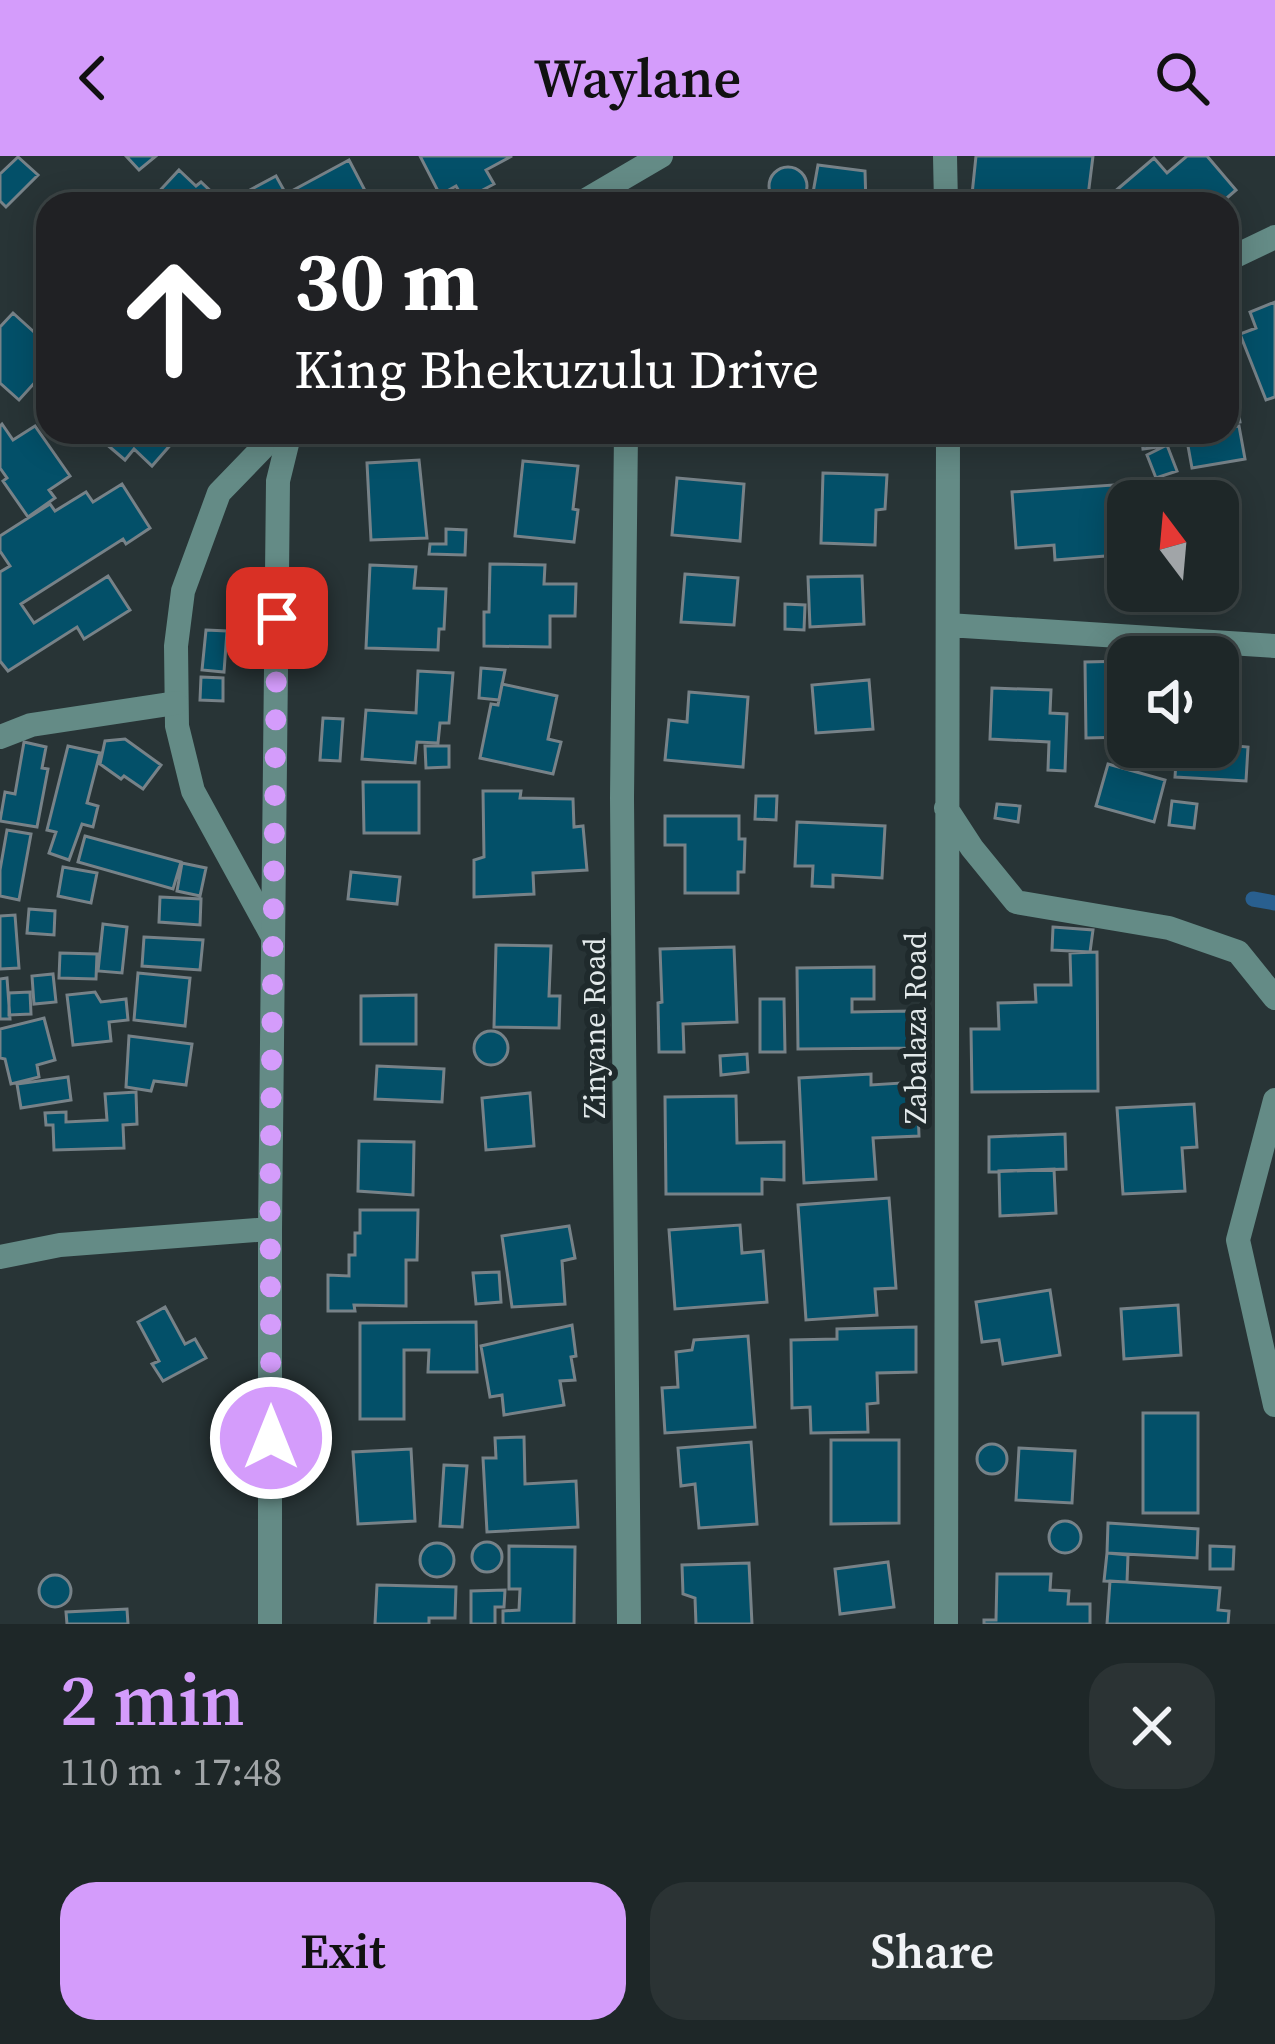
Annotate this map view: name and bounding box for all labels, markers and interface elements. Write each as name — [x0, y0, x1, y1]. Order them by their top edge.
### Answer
text: Waylane — [534, 41, 741, 115]
icon: back — [60, 45, 126, 111]
icon: search — [1149, 45, 1215, 111]
text: 30 m — [294, 223, 479, 338]
icon: ahead — [96, 240, 252, 396]
text: King Bhekuzulu Drive — [294, 332, 819, 406]
north arrow — [1107, 480, 1239, 612]
map controls — [1107, 480, 1239, 768]
pin — [226, 567, 328, 669]
icon: arrive — [244, 585, 310, 651]
button: sound — [1107, 636, 1239, 768]
street label: Zabalaza Road — [895, 932, 936, 1124]
street label: Zinyane Road — [574, 937, 615, 1119]
position arrow — [208, 1375, 334, 1501]
text: 2 min — [60, 1650, 245, 1749]
button: close — [1089, 1663, 1215, 1789]
text: 110 m · 17:48 — [60, 1745, 282, 1798]
button: Exit — [60, 1882, 626, 2020]
button: Share — [650, 1882, 1215, 2020]

